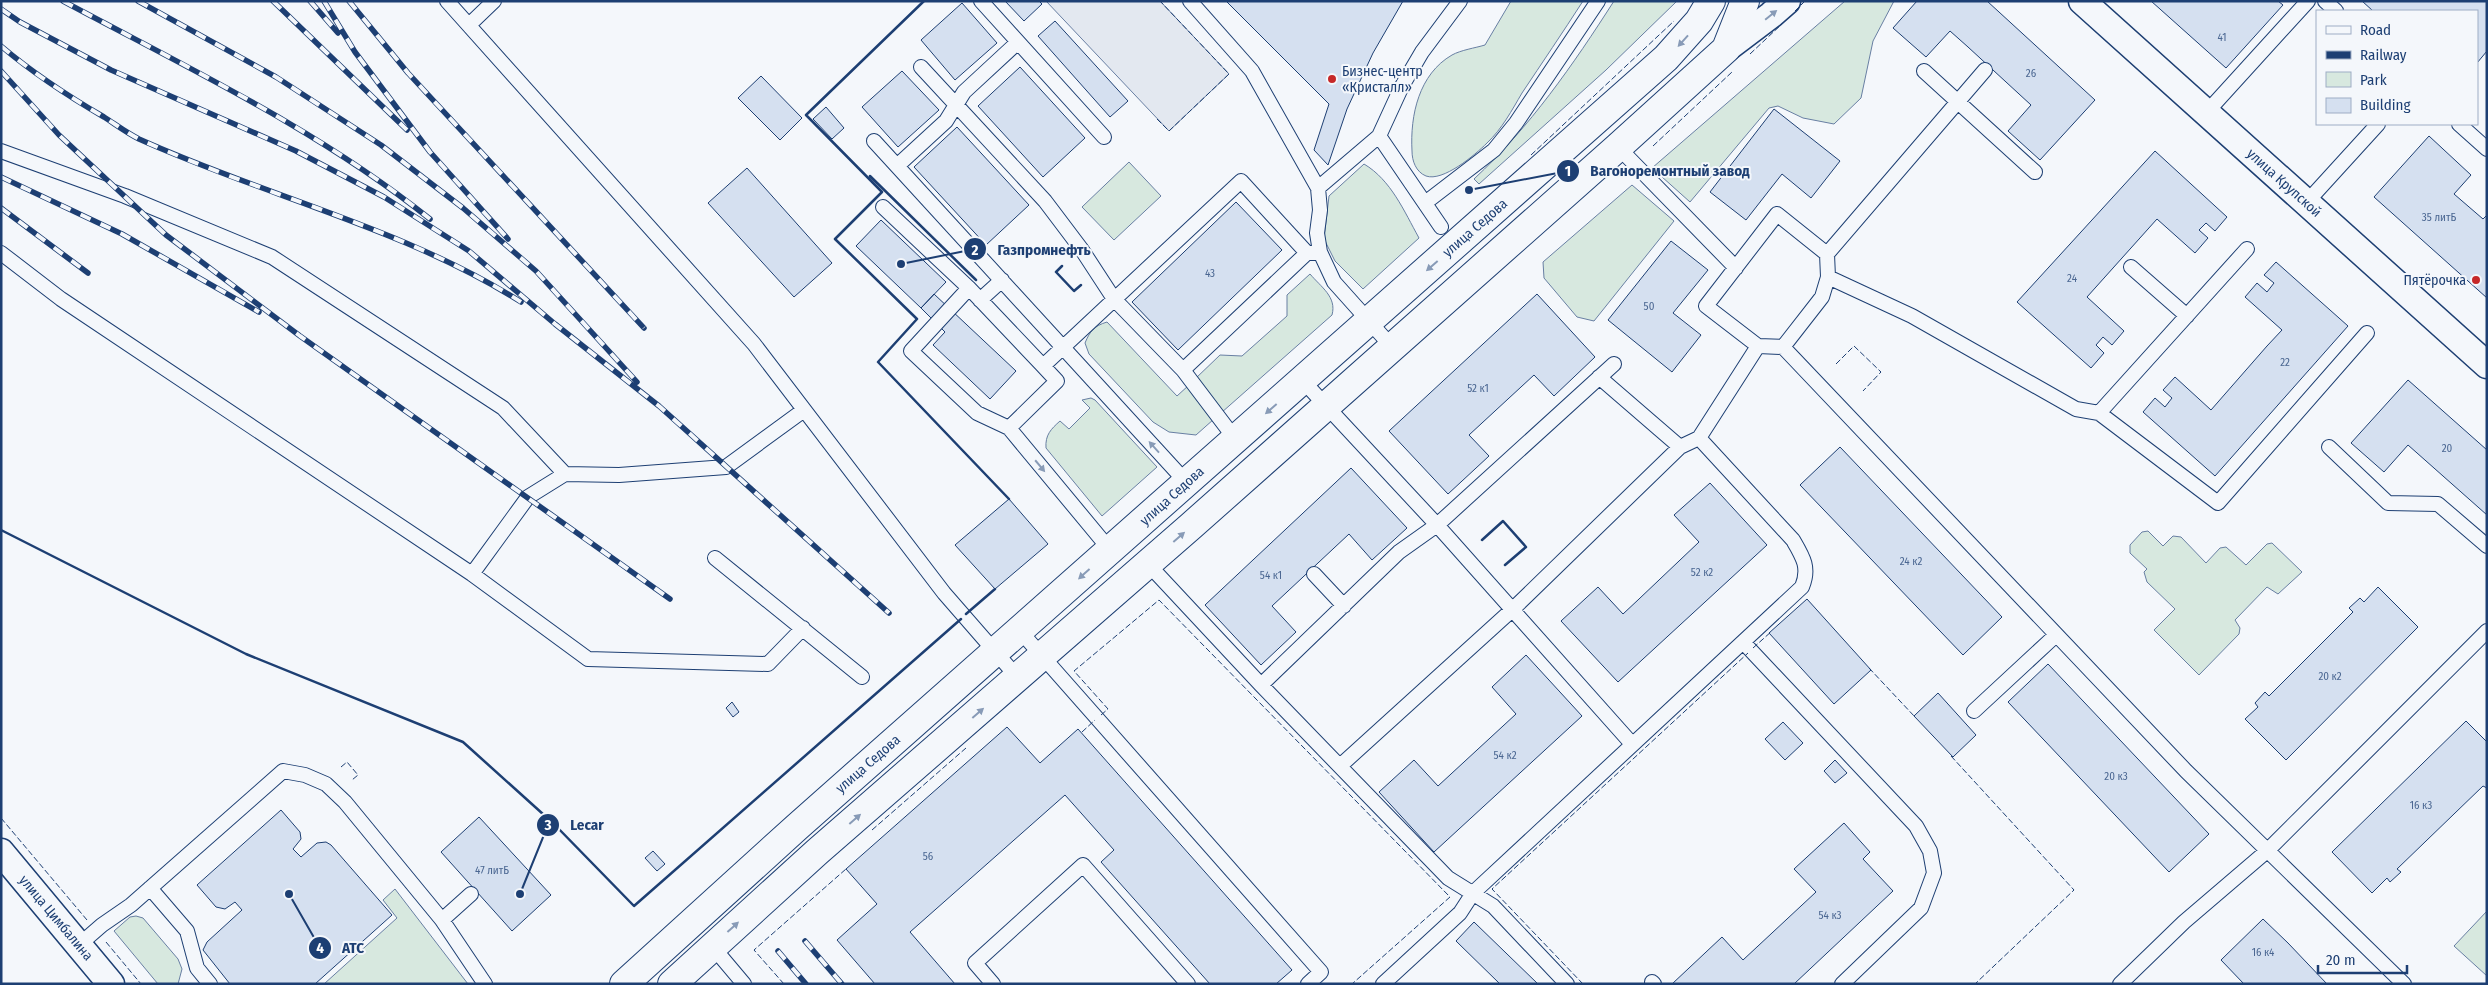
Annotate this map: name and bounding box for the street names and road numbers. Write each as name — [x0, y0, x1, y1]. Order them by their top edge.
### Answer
street label: улица Крупской — [2243, 145, 2325, 221]
street label: улица Седова — [1439, 195, 1511, 261]
street label: улица Седова — [1137, 463, 1208, 529]
street label: улица Седова — [832, 731, 904, 797]
street label: улица Цимбалина — [15, 872, 97, 964]

